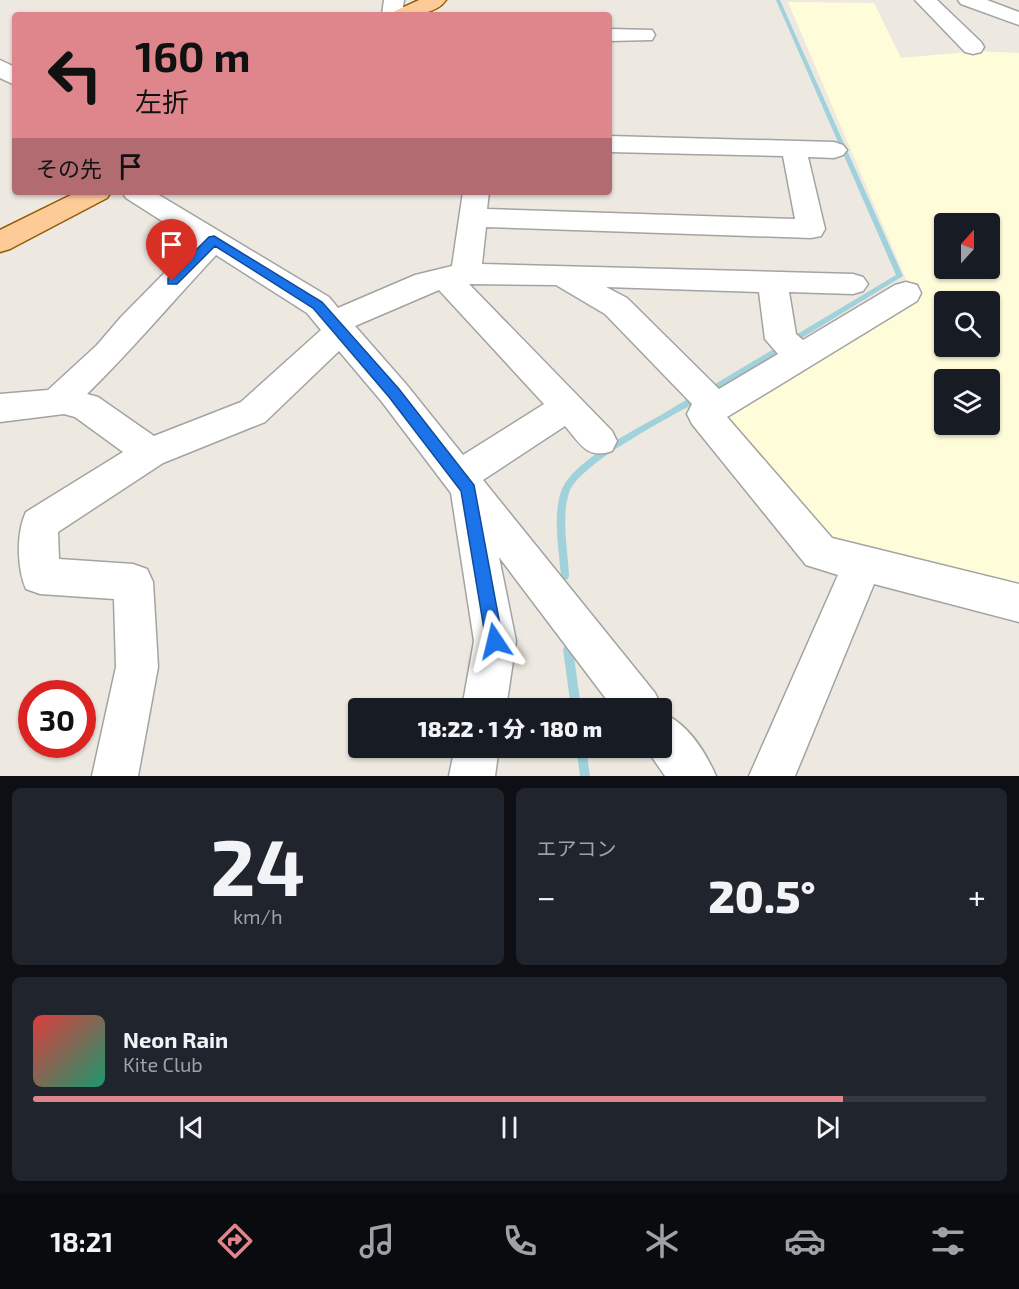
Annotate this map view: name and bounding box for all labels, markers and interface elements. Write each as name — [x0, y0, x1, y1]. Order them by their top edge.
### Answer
text: 160 m — [135, 30, 251, 80]
icon: left — [36, 36, 114, 114]
text: 左折 — [135, 85, 189, 117]
icon: arrive — [114, 150, 147, 183]
text: その先 — [36, 155, 102, 181]
north arrow — [934, 213, 1000, 279]
map controls — [934, 213, 1000, 435]
pin — [146, 219, 197, 281]
icon: arrive — [155, 228, 188, 261]
button: search — [934, 291, 1000, 357]
button: layers — [934, 369, 1000, 435]
position arrow — [463, 609, 527, 673]
speed limit sign: 30 — [18, 680, 96, 758]
text: 18:22 · 1 分 · 180 m — [418, 715, 602, 741]
text: 24 — [210, 818, 305, 912]
text: エアコン — [537, 836, 617, 860]
text: 20.5° — [708, 868, 815, 922]
text: − — [537, 876, 556, 916]
text: + — [968, 876, 986, 916]
text: km/h — [233, 904, 283, 928]
text: Neon Rain — [123, 1026, 228, 1052]
text: Kite Club — [123, 1052, 203, 1076]
icon: previous — [175, 1111, 208, 1144]
icon: pause — [493, 1111, 526, 1144]
icon: next — [811, 1111, 844, 1144]
icon: directions — [214, 1220, 256, 1262]
icon: music — [356, 1220, 398, 1262]
icon: phone — [499, 1220, 541, 1262]
icon: climate — [641, 1220, 683, 1262]
icon: car — [784, 1220, 826, 1262]
icon: filters — [927, 1220, 969, 1262]
text: 18:21 — [50, 1225, 113, 1257]

